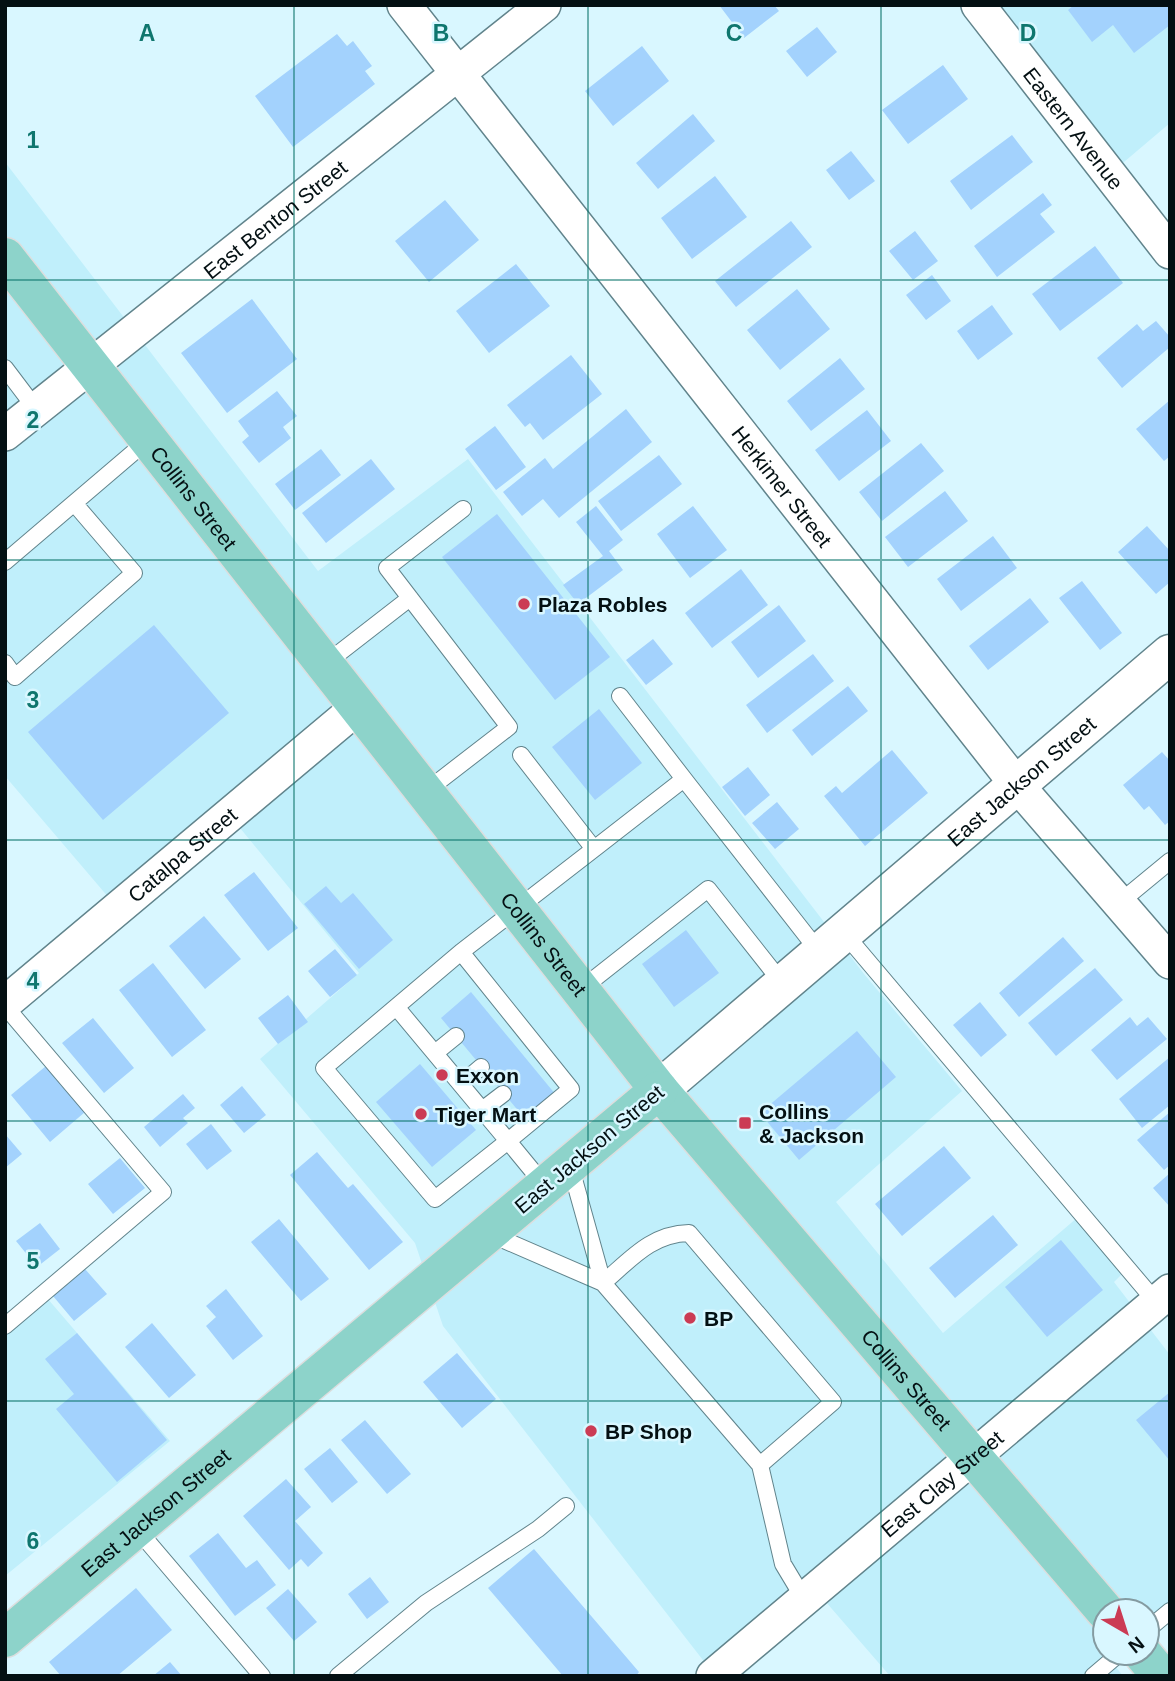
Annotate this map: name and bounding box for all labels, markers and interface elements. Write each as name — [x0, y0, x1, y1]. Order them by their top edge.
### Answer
text: A — [139, 20, 155, 46]
text: B — [433, 20, 449, 46]
text: C — [726, 20, 742, 46]
text: D — [1020, 20, 1036, 46]
street label: Eastern Avenue — [1019, 63, 1128, 194]
text: 1 — [27, 127, 40, 153]
street label: East Benton Street — [199, 155, 351, 283]
text: 2 — [27, 407, 39, 433]
street label: Herkimer Street — [728, 421, 837, 551]
street label: Collins Street — [146, 441, 242, 554]
place label: Plaza Robles — [538, 593, 668, 616]
marker: Plaza Robles — [516, 596, 532, 612]
text: 3 — [27, 687, 39, 713]
street label: East Jackson Street — [943, 712, 1100, 850]
street label: Catalpa Street — [123, 802, 241, 907]
street label: Collins Street — [496, 887, 592, 1000]
text: 4 — [27, 968, 40, 994]
place label: Exxon — [456, 1064, 519, 1087]
marker: Exxon — [434, 1067, 450, 1083]
street label: East Jackson Street — [510, 1080, 668, 1218]
place label: Collins & Jackson — [759, 1100, 864, 1147]
place label: Tiger Mart — [435, 1103, 536, 1126]
marker: Tiger Mart — [413, 1106, 429, 1122]
marker: Collins & Jackson — [737, 1115, 753, 1131]
text: 5 — [27, 1248, 40, 1274]
place label: BP — [704, 1307, 733, 1330]
marker: BP — [682, 1310, 698, 1326]
street label: Collins Street — [857, 1324, 956, 1434]
place label: BP Shop — [605, 1420, 692, 1443]
marker: BP Shop — [583, 1423, 599, 1439]
street label: East Clay Street — [876, 1426, 1007, 1541]
street label: East Jackson Street — [76, 1443, 234, 1581]
text: 6 — [27, 1528, 39, 1554]
north arrow — [1091, 1597, 1161, 1667]
text: N — [1124, 1632, 1148, 1657]

